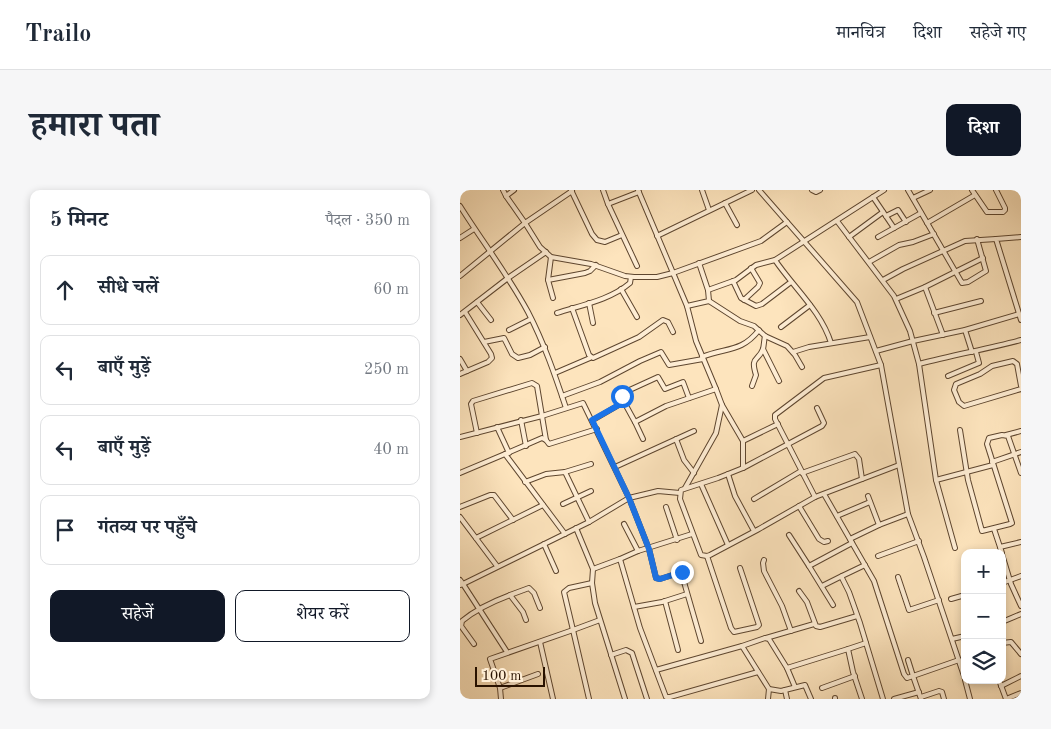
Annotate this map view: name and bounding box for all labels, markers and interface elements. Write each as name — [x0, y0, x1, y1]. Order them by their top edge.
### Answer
text: Trailo — [25, 23, 91, 47]
text: मानचित्र — [836, 24, 885, 42]
text: दिशा — [913, 24, 942, 42]
text: सहेजे गए — [970, 24, 1026, 42]
button: दिशा — [946, 104, 1021, 156]
text: हमारा पता — [30, 109, 159, 144]
text: 5 मिनट — [50, 210, 108, 231]
text: पैदल · 350 m — [325, 213, 410, 229]
icon: ahead — [51, 276, 79, 304]
text: सीधे चलें — [98, 279, 158, 298]
text: 60 m — [373, 282, 409, 298]
icon: left — [51, 356, 79, 384]
text: बाएँ मुड़ें — [98, 359, 150, 378]
text: 250 m — [364, 362, 409, 378]
route start — [611, 385, 634, 408]
icon: left — [51, 436, 79, 464]
text: बाएँ मुड़ें — [98, 439, 150, 458]
text: 40 m — [373, 442, 409, 458]
icon: arrive — [51, 516, 79, 544]
text: गंतव्य पर पहुँचे — [98, 519, 197, 538]
map controls — [961, 549, 1006, 684]
button: + — [961, 549, 1006, 594]
route end — [671, 561, 694, 584]
button: सहेजें — [50, 590, 225, 642]
button: शेयर करें — [235, 590, 410, 642]
button: − — [961, 594, 1006, 639]
button: layers — [961, 639, 1006, 684]
scale bar — [475, 664, 545, 687]
text: 100 m — [482, 669, 521, 683]

